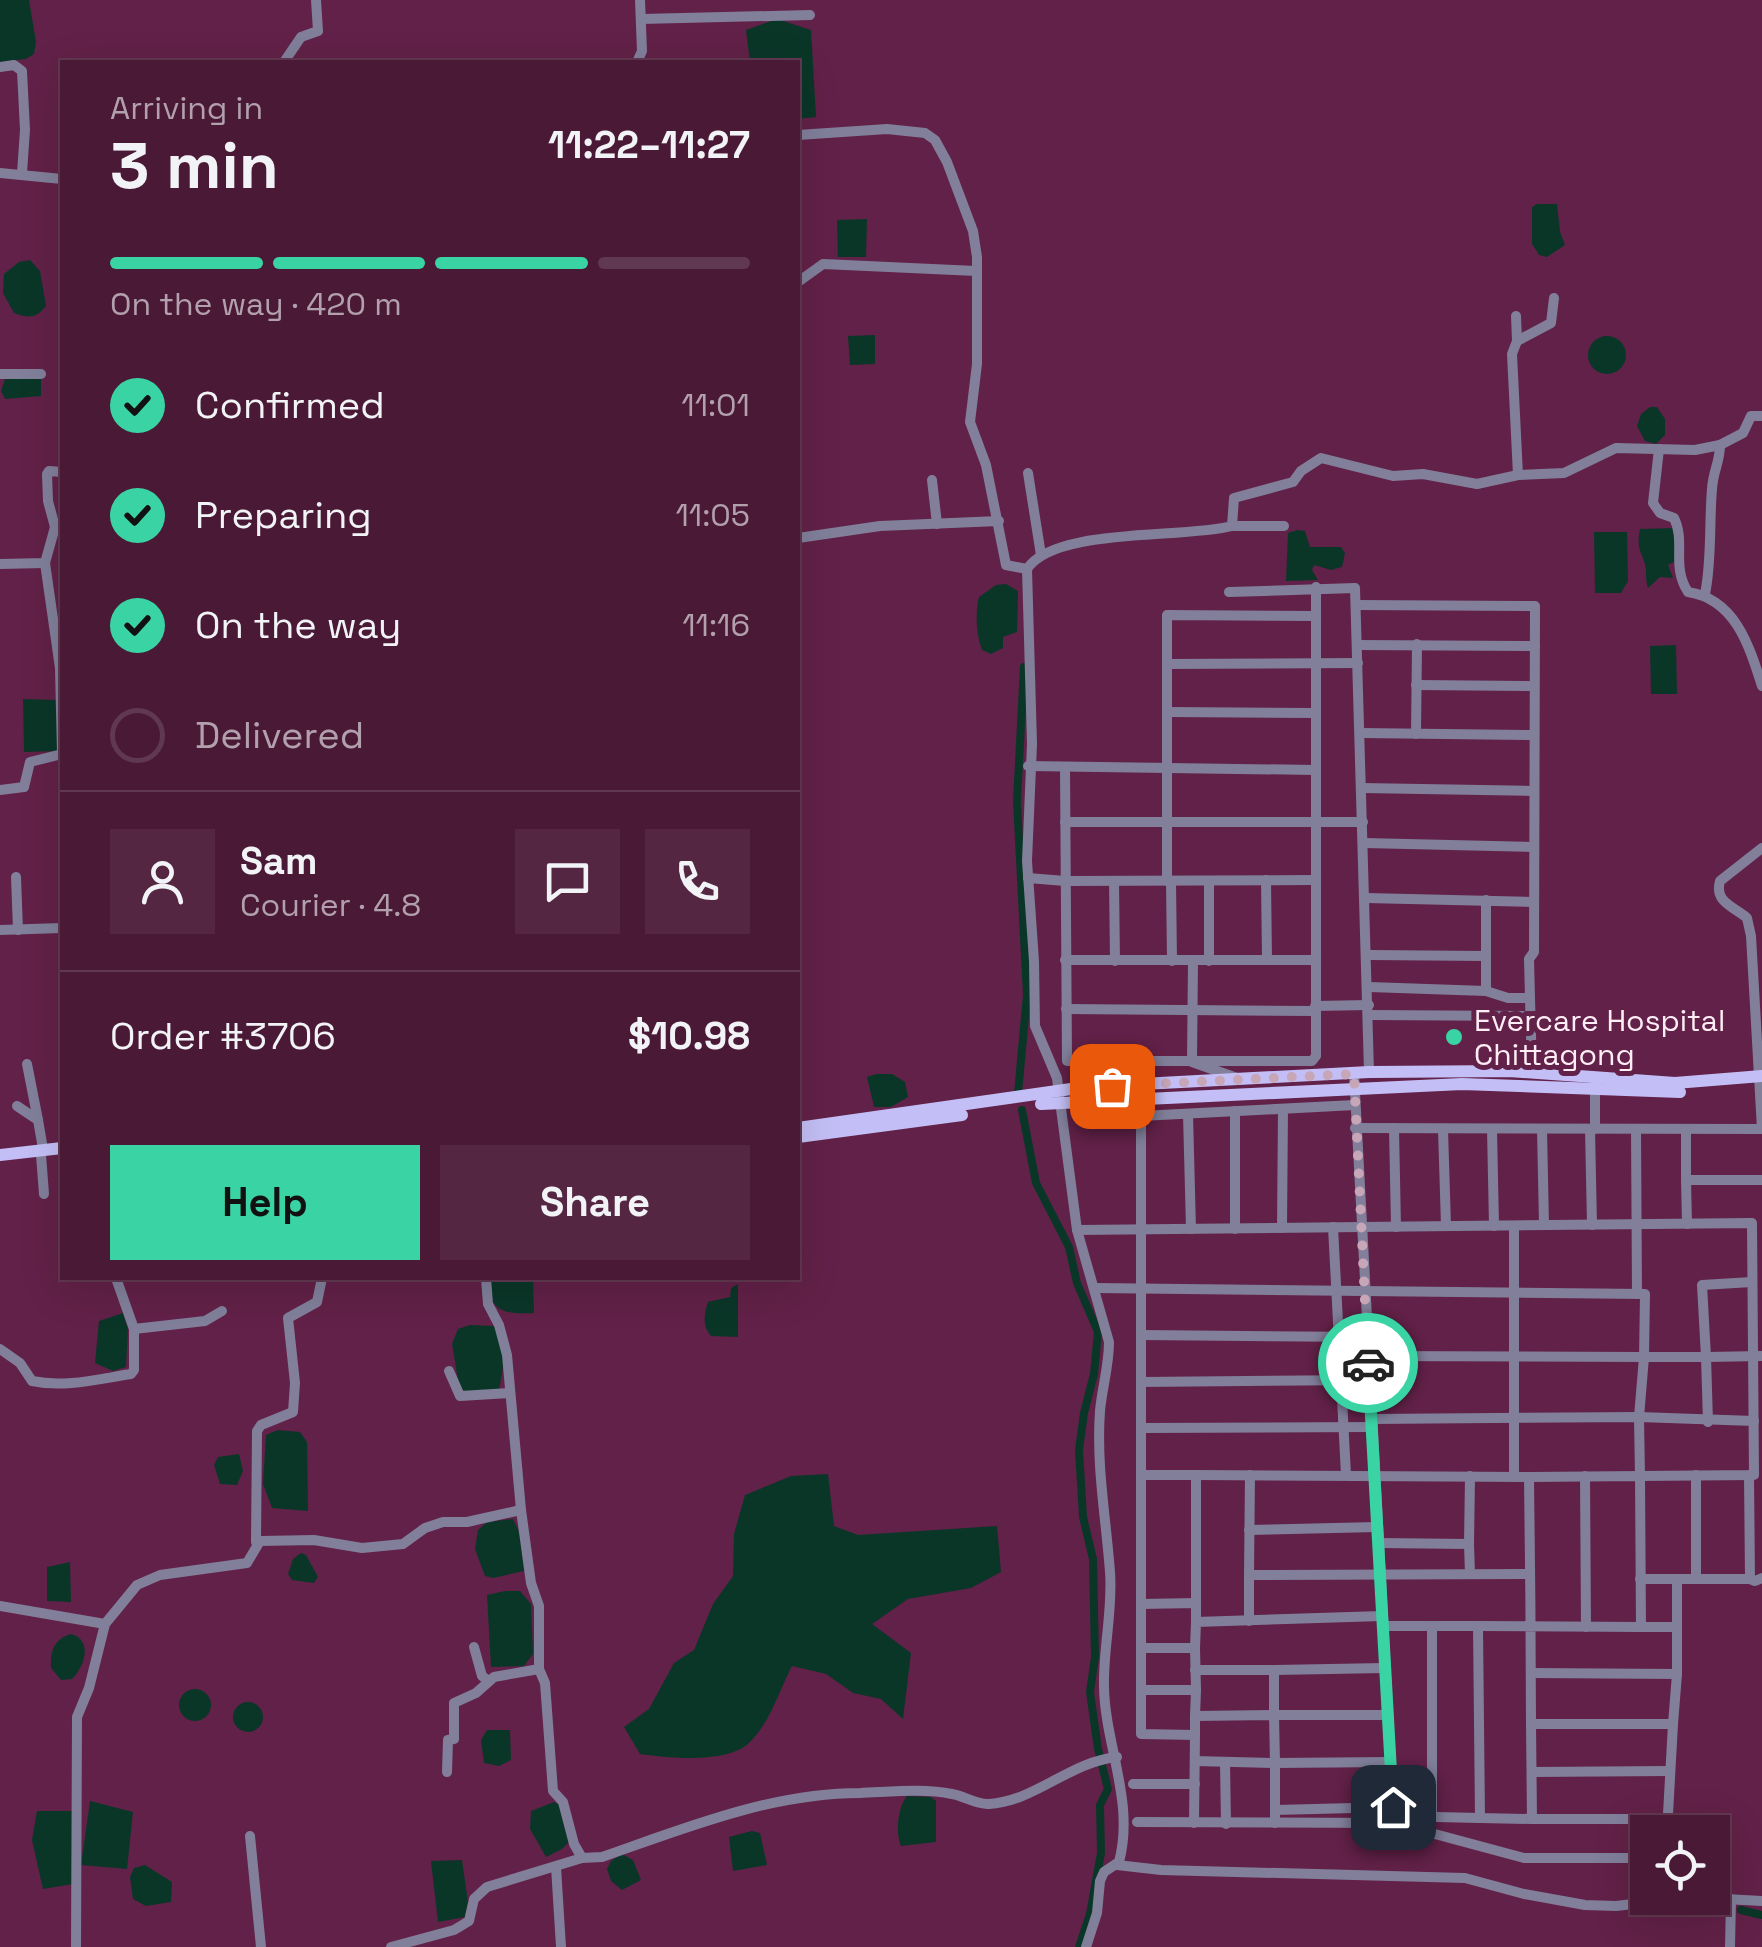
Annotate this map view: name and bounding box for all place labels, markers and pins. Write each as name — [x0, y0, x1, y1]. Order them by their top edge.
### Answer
place label: Evercare Hospital Chittagong — [1474, 1001, 1725, 1074]
marker: Evercare Hospital Chittagong — [1443, 1026, 1465, 1048]
pin — [1070, 1044, 1155, 1129]
pin — [1351, 1765, 1436, 1850]

